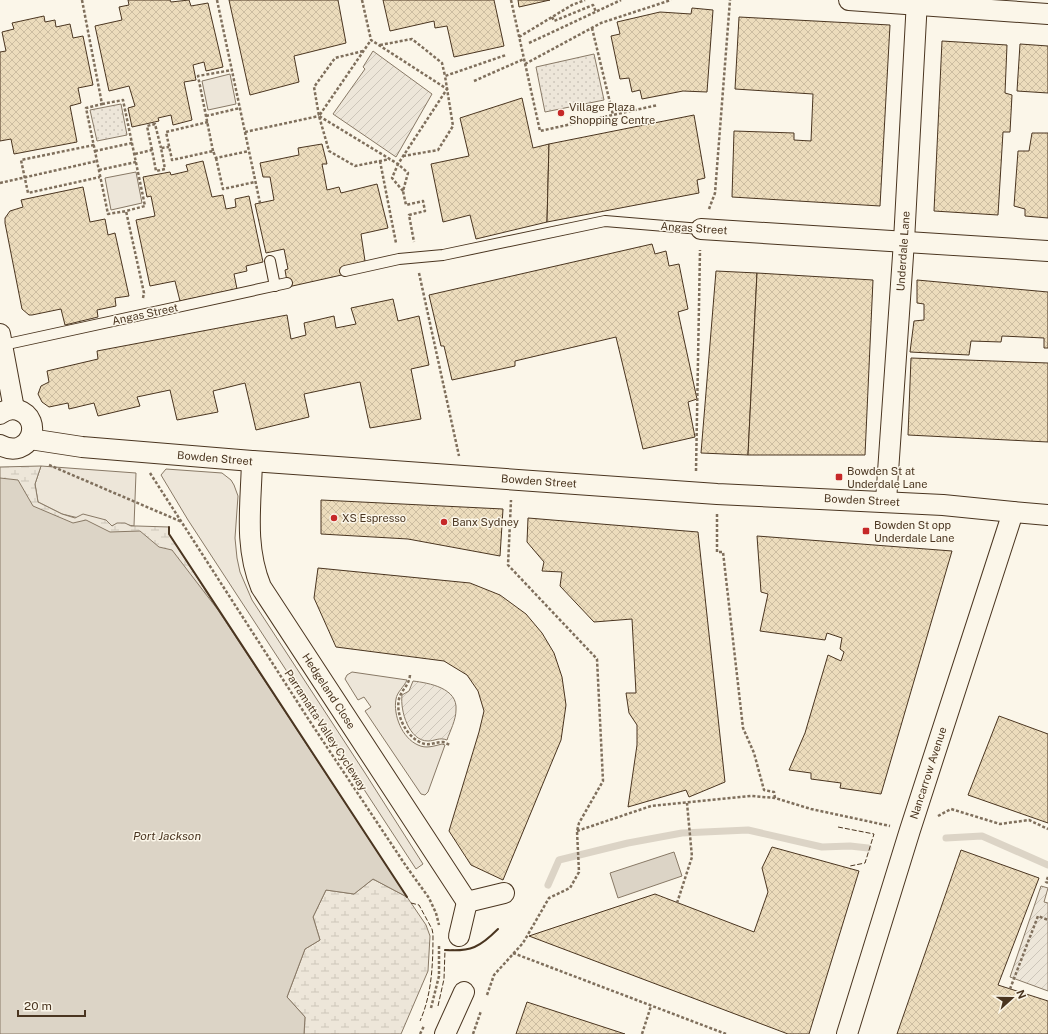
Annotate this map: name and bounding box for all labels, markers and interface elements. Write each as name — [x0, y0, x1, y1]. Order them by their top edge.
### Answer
place label: Village Plaza Shopping Centre — [569, 101, 655, 126]
marker: Village Plaza Shopping Centre — [556, 108, 566, 118]
street label: Underdale Lane — [894, 210, 912, 292]
street label: Angas Street — [660, 220, 728, 236]
street label: Angas Street — [111, 301, 179, 327]
street label: Bowden Street — [177, 449, 253, 467]
place label: Bowden St at Underdale Lane — [847, 465, 927, 490]
street label: Bowden Street — [501, 472, 577, 490]
marker: Bowden St at Underdale Lane — [834, 472, 844, 482]
street label: Bowden Street — [824, 492, 900, 508]
place label: XS Espresso — [342, 512, 406, 524]
marker: XS Espresso — [329, 513, 339, 523]
place label: Banx Sydney — [452, 516, 519, 528]
marker: Banx Sydney — [439, 517, 449, 527]
place label: Bowden St opp Underdale Lane — [874, 519, 954, 544]
marker: Bowden St opp Underdale Lane — [861, 526, 871, 536]
street label: Hedgeland Close — [300, 651, 358, 731]
street label: Parramatta Valley Cycleway — [282, 667, 370, 793]
street label: Nancarrow Avenue — [907, 725, 949, 821]
water label: Port Jackson — [133, 829, 201, 843]
north arrow — [992, 978, 1032, 1018]
text: N — [1014, 988, 1028, 1001]
scale bar — [18, 992, 85, 1018]
text: 20 m — [24, 999, 52, 1013]

